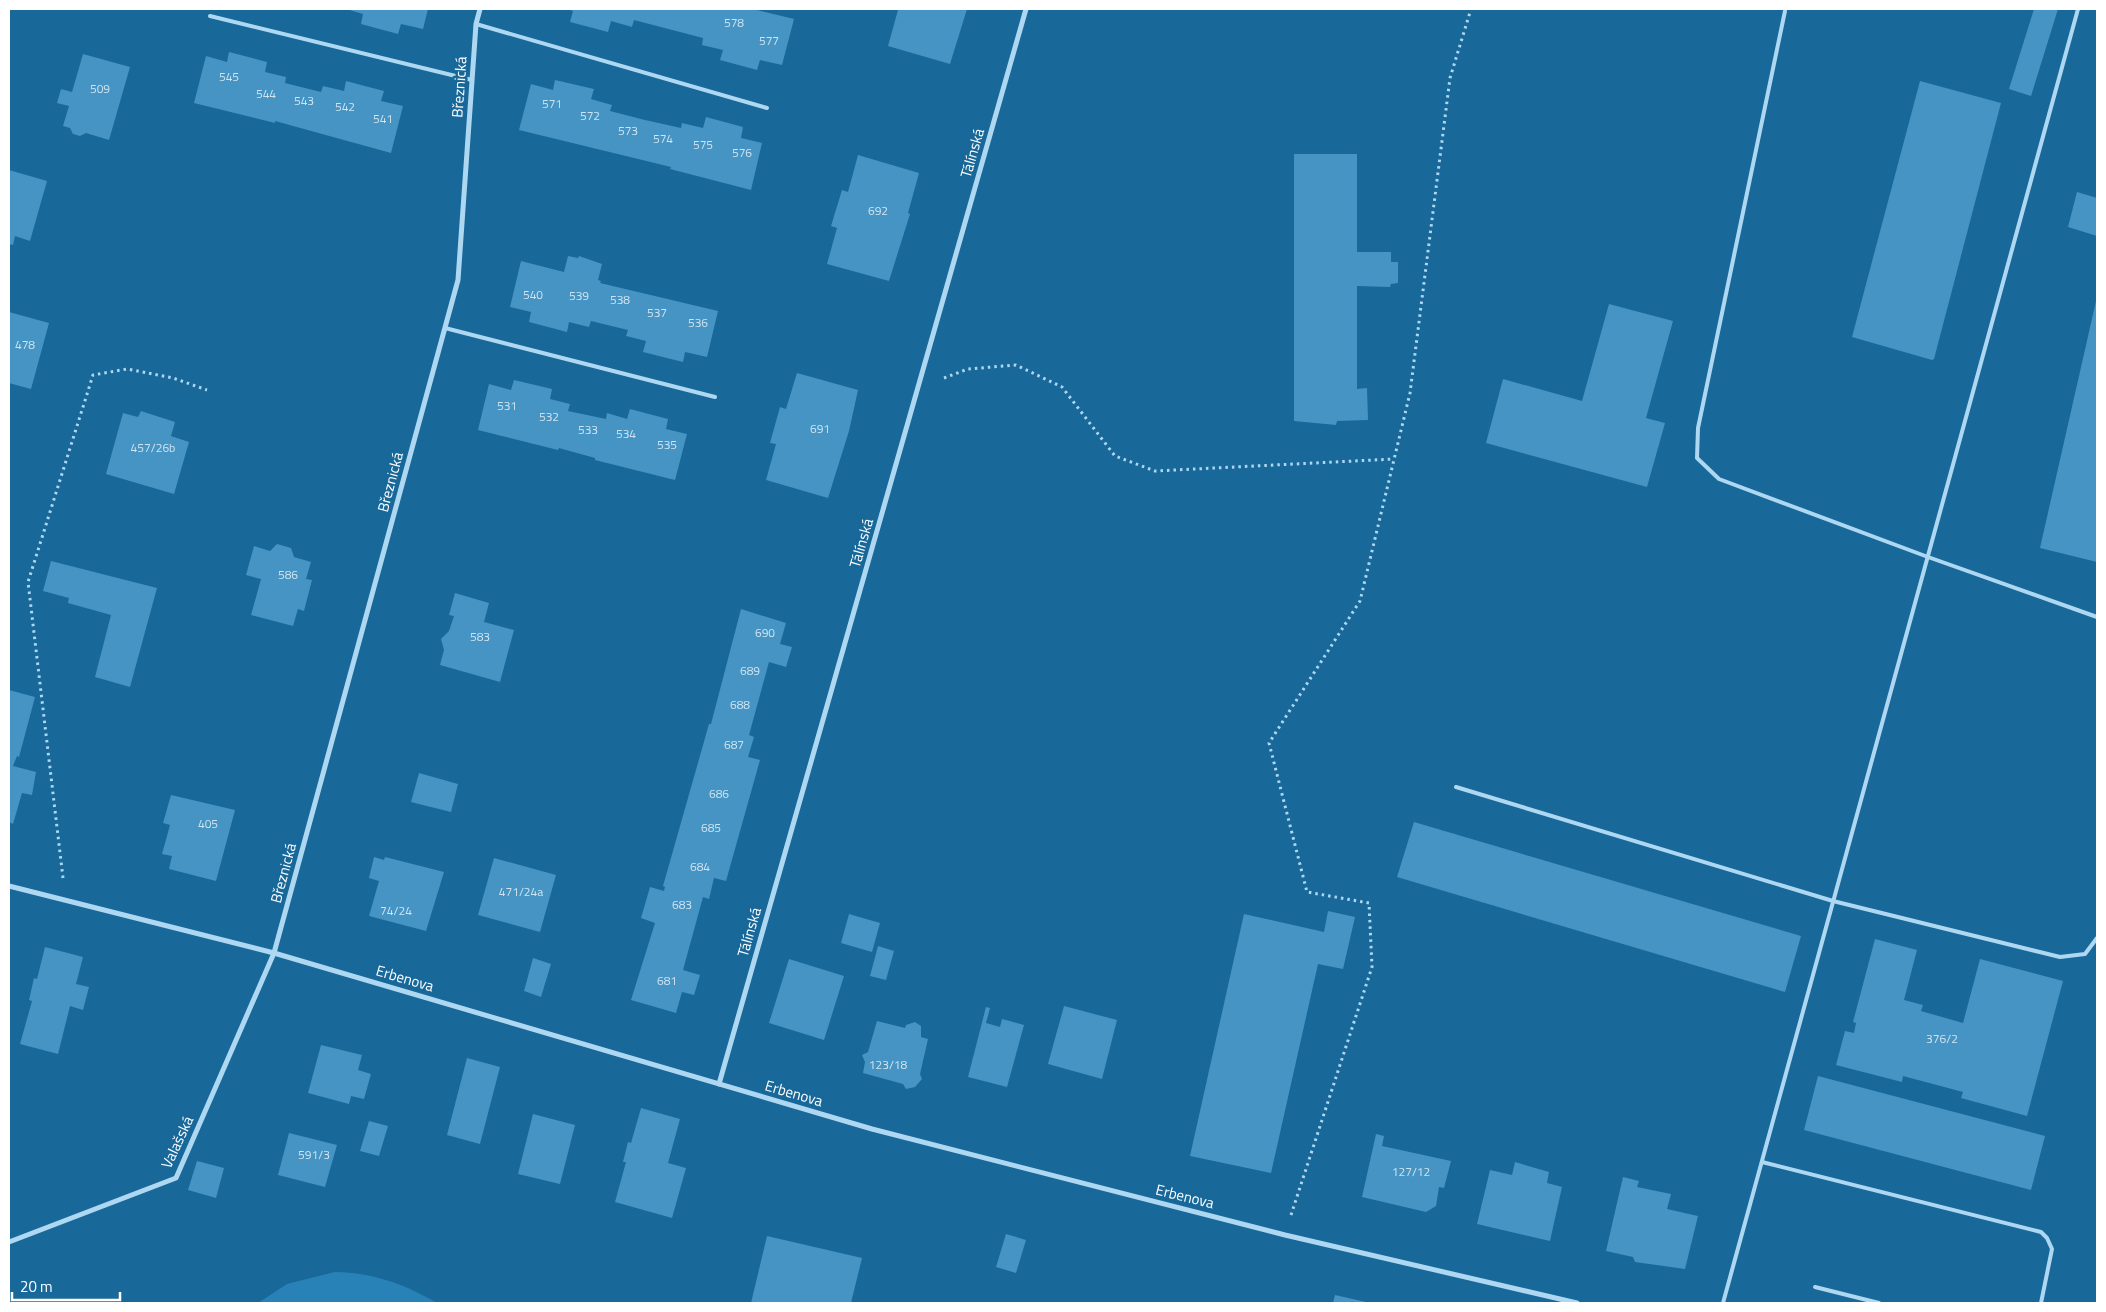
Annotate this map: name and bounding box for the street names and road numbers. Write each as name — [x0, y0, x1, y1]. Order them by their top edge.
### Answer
street label: Březnická — [445, 55, 473, 118]
street label: Tálínská — [954, 125, 990, 180]
street label: Březnická — [371, 449, 409, 515]
street label: Tálínská — [843, 515, 879, 570]
street label: Březnická — [264, 840, 302, 906]
street label: Tálínská — [731, 904, 767, 959]
street label: Erbenova — [373, 959, 437, 997]
street label: Erbenova — [762, 1074, 826, 1112]
street label: Valašská — [155, 1112, 199, 1172]
street label: Erbenova — [1153, 1178, 1217, 1214]

